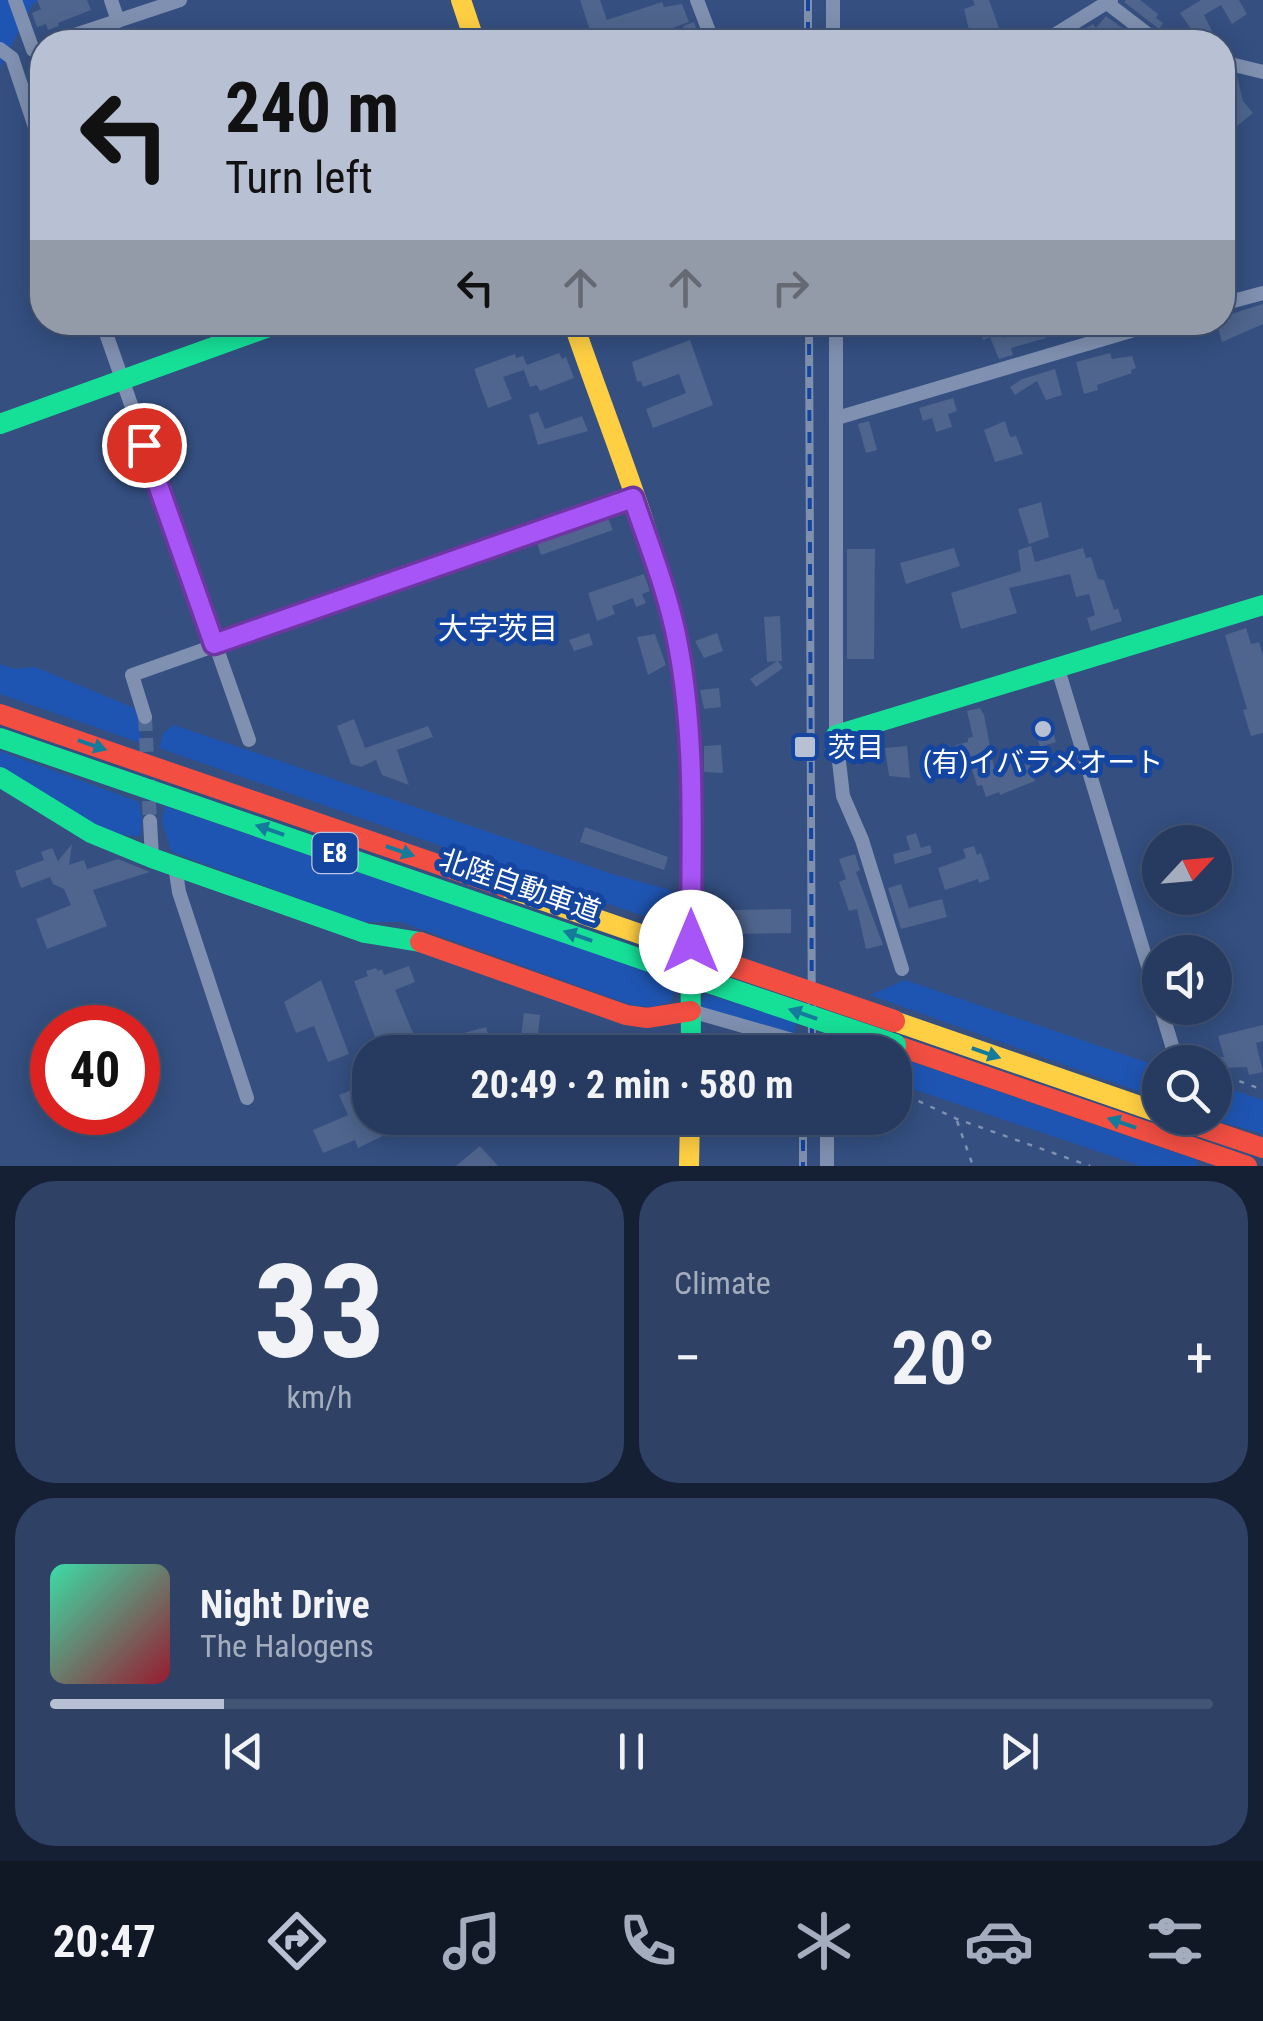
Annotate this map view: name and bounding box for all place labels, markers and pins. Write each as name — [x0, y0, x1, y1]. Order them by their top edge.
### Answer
pin — [102, 403, 187, 488]
marker: (有)イバラメオート — [1032, 718, 1054, 740]
place label: 茨目 — [828, 731, 884, 764]
marker: 茨目 — [792, 734, 818, 760]
place label: (有)イバラメオート — [923, 746, 1163, 779]

